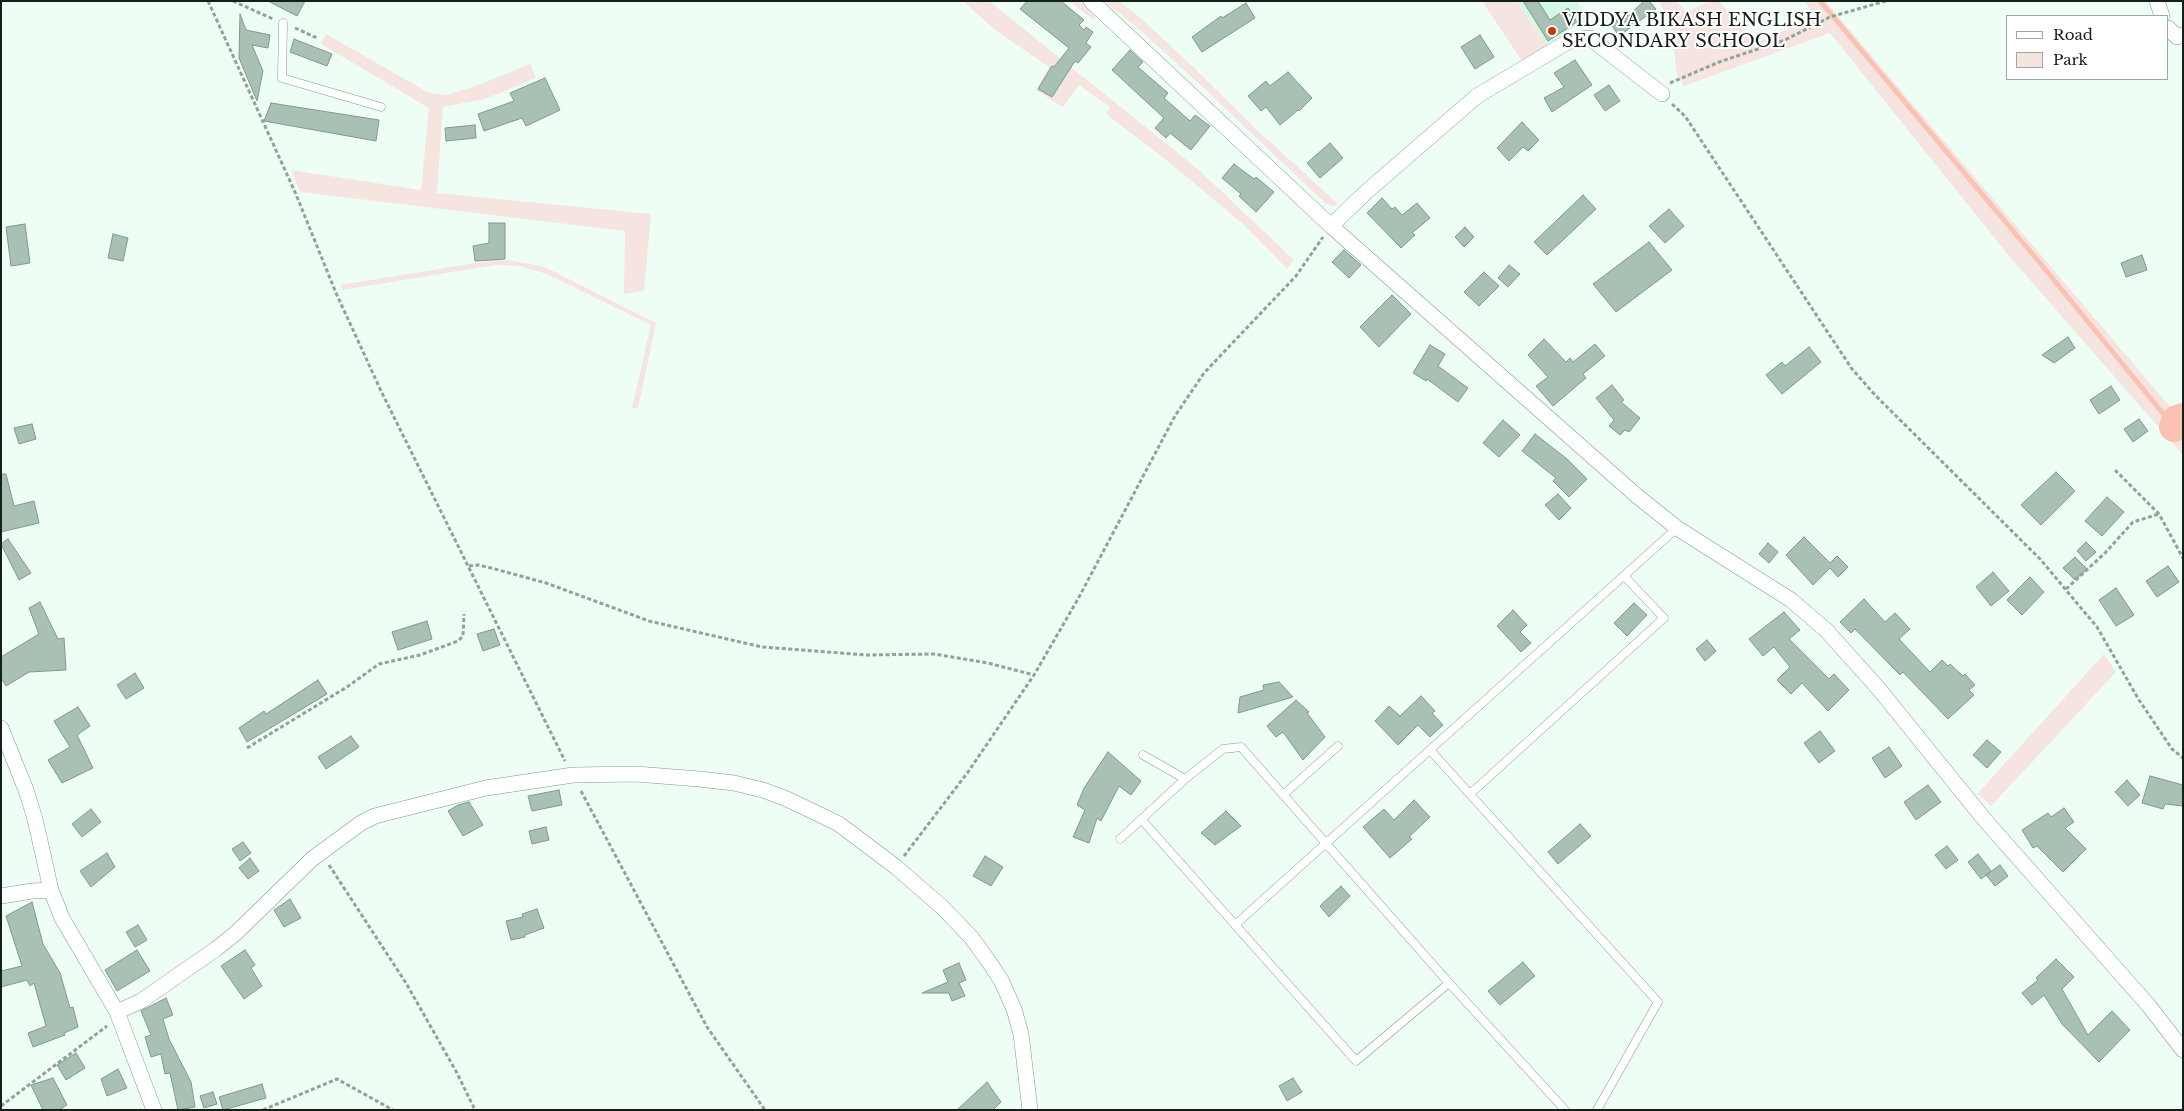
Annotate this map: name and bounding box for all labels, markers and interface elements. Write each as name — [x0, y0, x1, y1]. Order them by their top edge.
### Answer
place label: VIDDYA BIKASH ENGLISH SECONDARY SCHOOL — [1562, 10, 1821, 52]
legend — [2006, 15, 2169, 80]
marker: VIDDYA BIKASH ENGLISH SECONDARY SCHOOL — [1546, 25, 1558, 37]
text: Road — [2053, 25, 2093, 44]
text: Park — [2053, 50, 2088, 69]

